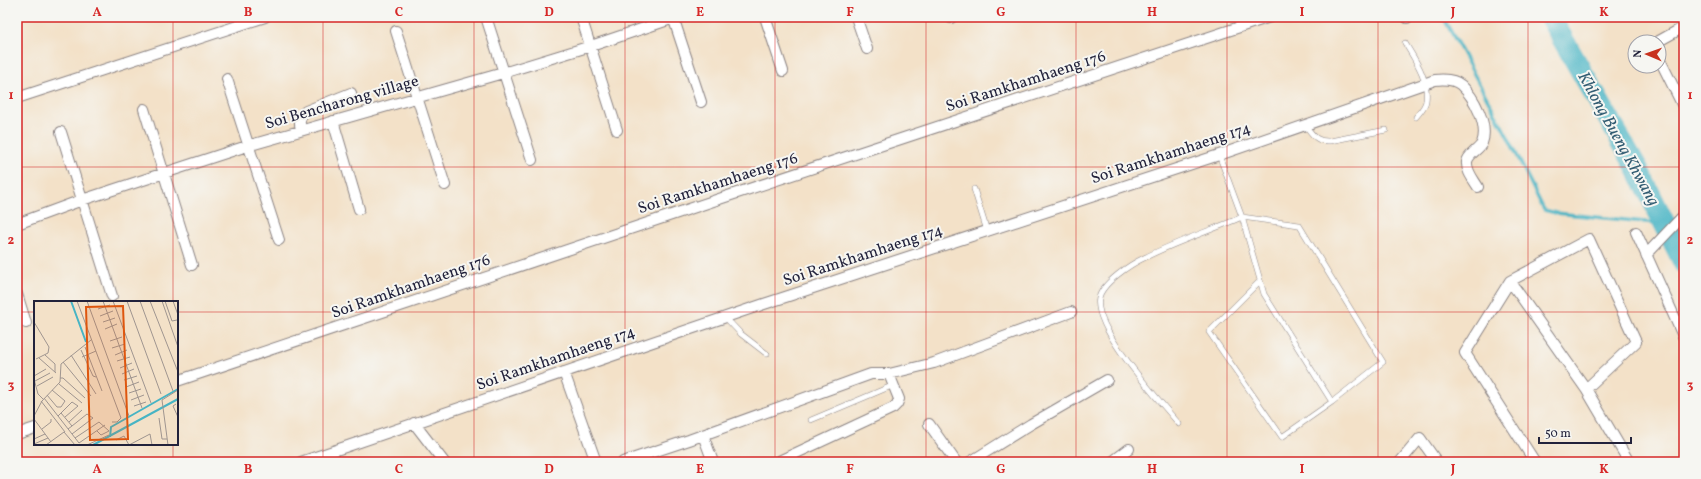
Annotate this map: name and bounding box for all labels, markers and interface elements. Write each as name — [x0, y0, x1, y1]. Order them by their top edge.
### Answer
text: A — [92, 4, 102, 22]
text: B — [244, 4, 253, 22]
text: C — [395, 4, 403, 22]
text: D — [544, 4, 554, 22]
text: E — [696, 4, 704, 22]
text: F — [846, 4, 854, 22]
text: G — [996, 4, 1006, 22]
text: H — [1147, 4, 1157, 22]
text: I — [1300, 4, 1305, 22]
text: J — [1450, 4, 1456, 22]
text: K — [1599, 4, 1609, 22]
north arrow — [1627, 34, 1667, 74]
street label: Soi Ramkhamhaeng 176 — [943, 46, 1109, 118]
text: N — [1631, 49, 1646, 58]
water label: Khlong Bueng Khwang — [1572, 68, 1665, 211]
street label: Soi Bencharong village — [263, 71, 421, 135]
text: 1 — [8, 87, 14, 105]
text: 1 — [1687, 87, 1693, 105]
street label: Soi Ramkhamhaeng 174 — [1088, 118, 1254, 190]
street label: Soi Ramkhamhaeng 176 — [635, 148, 801, 220]
street label: Soi Ramkhamhaeng 174 — [780, 220, 946, 292]
text: 2 — [8, 232, 15, 250]
text: 2 — [1687, 232, 1694, 250]
street label: Soi Ramkhamhaeng 176 — [329, 249, 493, 325]
inset map — [34, 301, 178, 445]
street label: Soi Ramkhamhaeng 174 — [474, 321, 638, 397]
text: 3 — [8, 377, 15, 395]
text: 3 — [1687, 377, 1694, 395]
scale bar — [1539, 419, 1631, 445]
text: 50 m — [1545, 426, 1571, 442]
text: A — [92, 461, 102, 479]
text: B — [244, 461, 253, 479]
text: C — [395, 461, 403, 479]
text: D — [544, 461, 554, 479]
text: E — [696, 461, 704, 479]
text: F — [846, 461, 854, 479]
text: G — [996, 461, 1006, 479]
text: H — [1147, 461, 1157, 479]
text: I — [1300, 461, 1305, 479]
text: J — [1450, 461, 1456, 479]
text: K — [1599, 461, 1609, 479]

